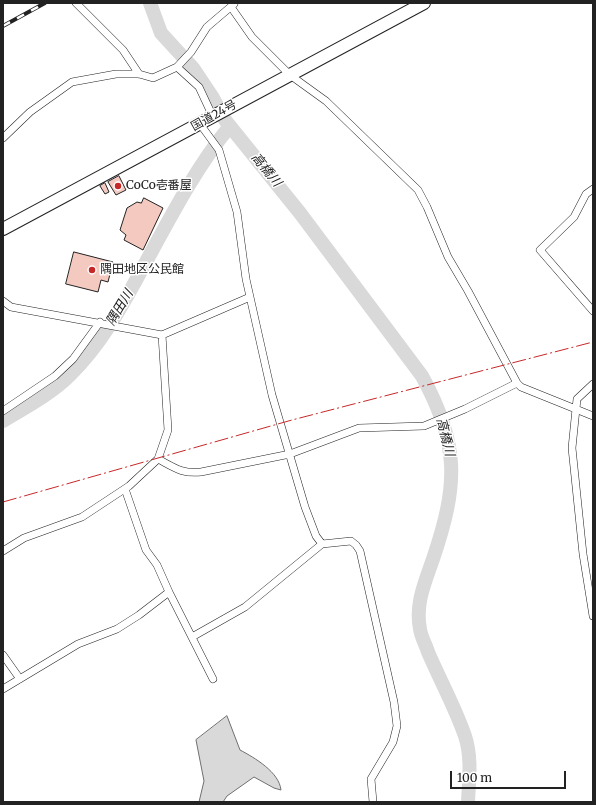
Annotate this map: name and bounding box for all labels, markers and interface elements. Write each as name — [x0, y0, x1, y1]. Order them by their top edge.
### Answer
street label: 国道24号 — [189, 98, 239, 134]
water label: 高橋川 — [248, 150, 284, 190]
place label: CoCo壱番屋 — [126, 179, 192, 193]
marker: CoCo壱番屋 — [113, 181, 123, 191]
place label: 隅田地区公民館 — [100, 263, 184, 277]
marker: 隅田地区公民館 — [87, 265, 97, 275]
water label: 隅田川 — [103, 287, 137, 329]
water label: 高橋川 — [433, 416, 457, 458]
scale bar — [452, 763, 568, 789]
text: 100 m — [457, 770, 492, 785]

